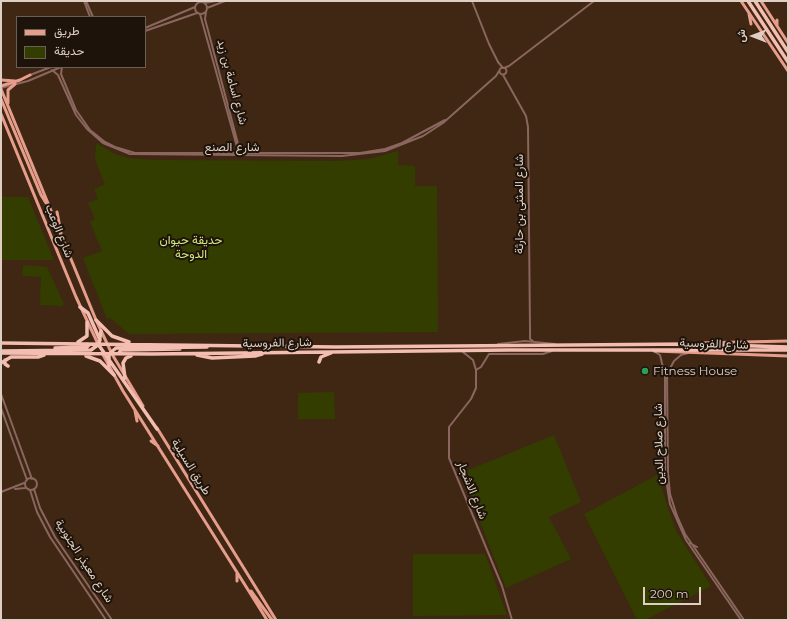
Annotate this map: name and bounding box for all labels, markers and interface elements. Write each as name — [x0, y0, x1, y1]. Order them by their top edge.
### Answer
legend — [16, 16, 146, 68]
north arrow — [733, 16, 773, 56]
text: طريق — [54, 23, 79, 38]
text: ش — [734, 29, 748, 43]
street label: شارع اسامة بن زيد — [214, 38, 250, 126]
text: حديقة — [54, 43, 84, 58]
street label: شارع الصنع — [204, 140, 260, 154]
street label: شارع المثنى بن حارثة — [512, 154, 526, 254]
street label: شارع الوعب — [42, 202, 76, 260]
park label: حديقة حيوان الدوحة — [160, 233, 222, 261]
street label: شارع الفروسية — [242, 335, 312, 351]
street label: شارع الفروسية — [679, 336, 749, 352]
place label: Fitness House — [653, 364, 737, 378]
marker: Fitness House — [640, 366, 650, 376]
street label: شارع صلاح الدين — [651, 403, 667, 485]
street label: طريق السيلية — [168, 436, 214, 498]
street label: شارع الاشجار — [454, 459, 490, 521]
street label: شارع معيذر الجنوبية — [52, 517, 116, 605]
scale bar — [645, 579, 703, 605]
text: 200 m — [650, 586, 689, 601]

